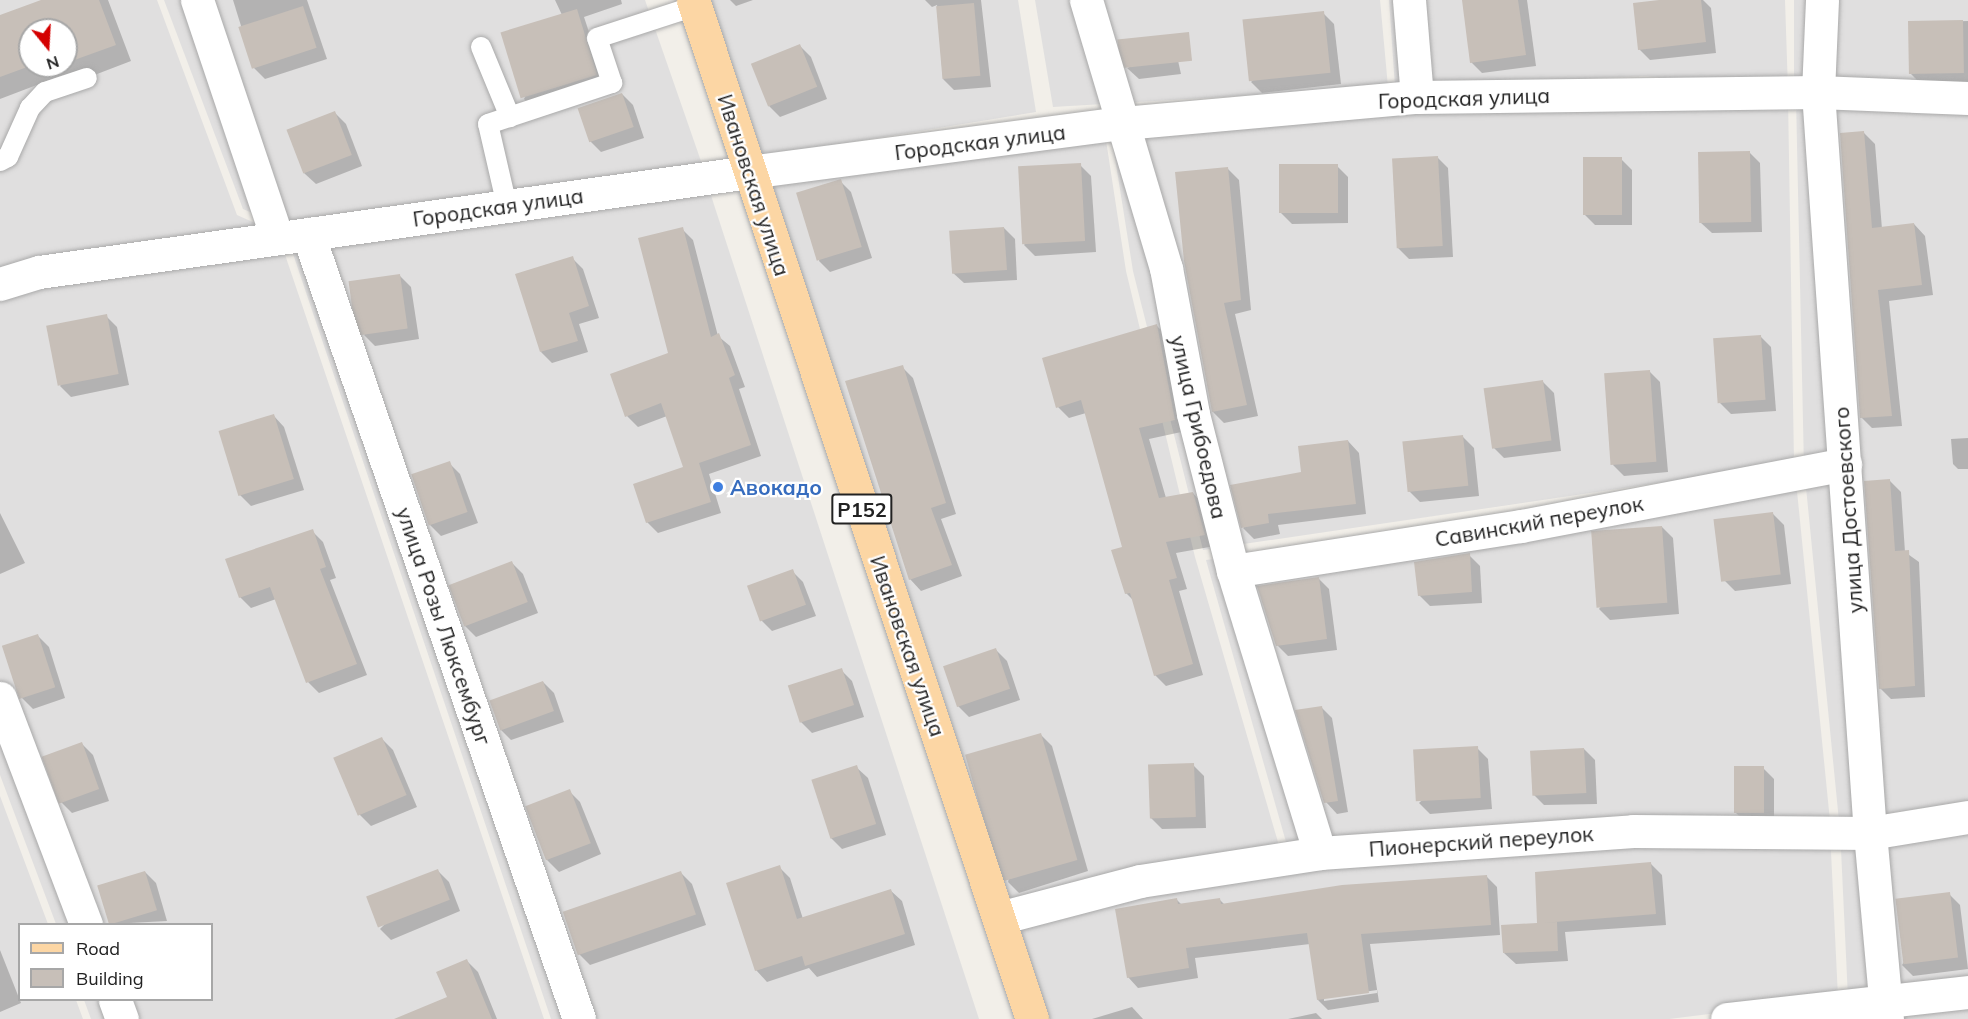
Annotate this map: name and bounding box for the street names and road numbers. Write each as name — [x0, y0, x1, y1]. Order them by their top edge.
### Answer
street label: Городская улица — [1378, 82, 1550, 114]
street label: Ивановская улица — [713, 91, 795, 279]
street label: Городская улица — [893, 119, 1067, 165]
street label: Городская улица — [411, 183, 585, 231]
street label: улица Грибоедова — [1166, 333, 1232, 521]
street label: улица Достоевского — [1828, 406, 1868, 614]
street label: Савинский переулок — [1433, 490, 1645, 552]
road number: Р152 — [830, 492, 894, 526]
street label: улица Розы Люксембург — [391, 504, 497, 748]
street label: Ивановская улица — [865, 552, 951, 740]
street label: Пионерский переулок — [1368, 821, 1594, 861]

